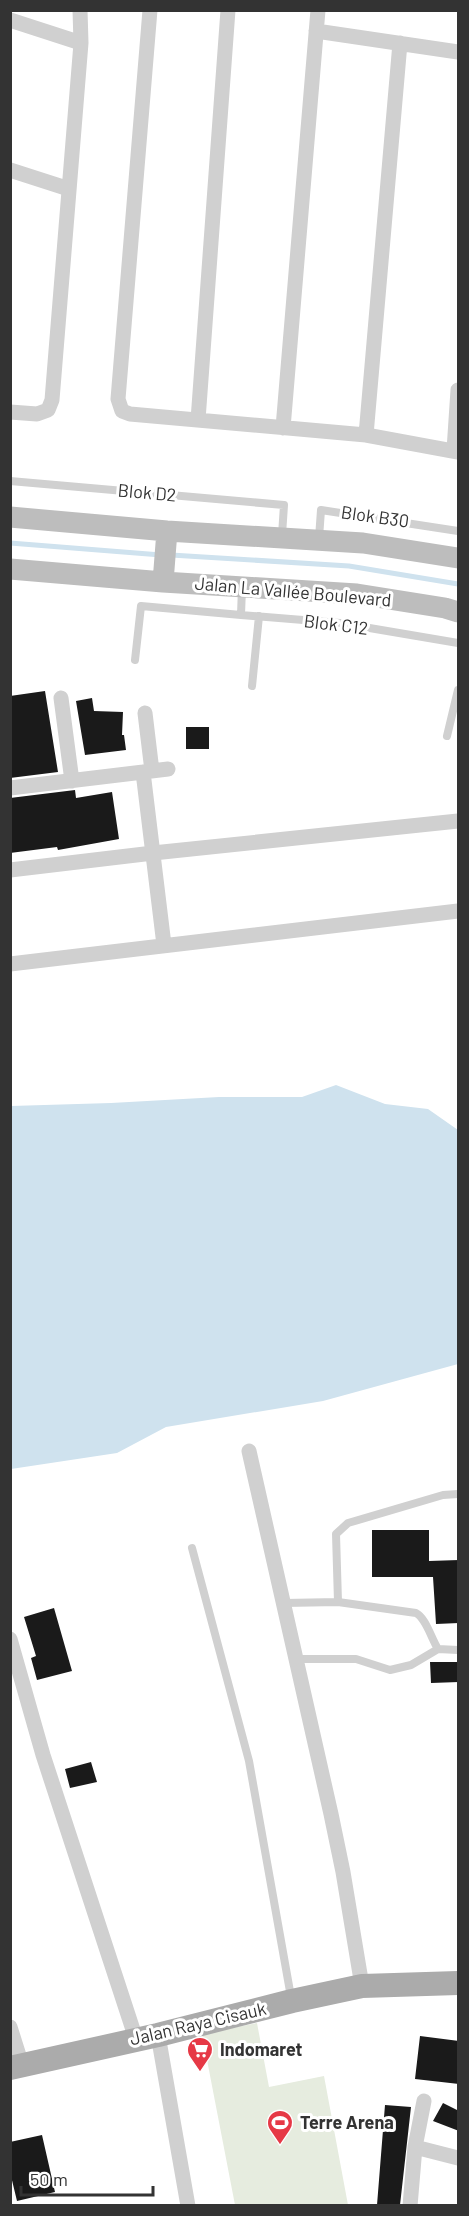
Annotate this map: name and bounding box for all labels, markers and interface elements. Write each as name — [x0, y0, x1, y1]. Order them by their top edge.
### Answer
street label: Blok D2 — [117, 478, 177, 506]
street label: Blok B30 — [340, 500, 411, 532]
street label: Jalan La Vallée Boulevard — [194, 571, 392, 611]
street label: Blok C12 — [303, 609, 370, 639]
street label: Jalan Raya Cisauk — [127, 1997, 268, 2049]
supermarket icon: Indomaret — [185, 2035, 215, 2073]
place label: Indomaret — [220, 2038, 303, 2060]
sports icon: Terre Arena — [265, 2108, 295, 2146]
place label: Terre Arena — [300, 2111, 394, 2133]
scale bar — [21, 2159, 153, 2197]
text: 50 m — [30, 2168, 68, 2190]

